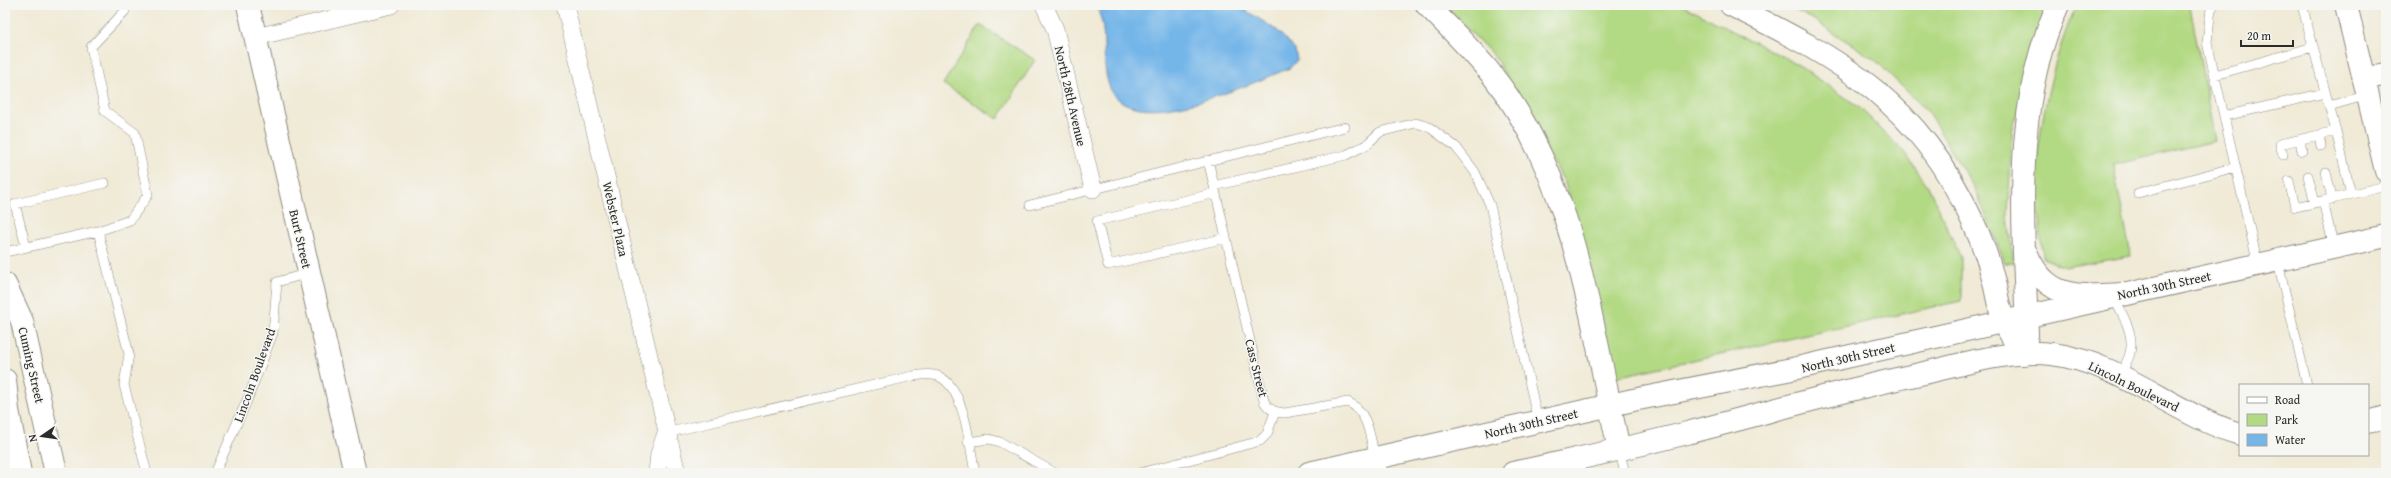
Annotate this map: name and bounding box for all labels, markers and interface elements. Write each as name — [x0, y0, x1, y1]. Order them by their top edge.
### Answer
scale bar — [2241, 22, 2293, 48]
text: 20 m — [2247, 27, 2271, 44]
street label: North 28th Avenue — [1050, 44, 1091, 148]
street label: Webster Plaza — [598, 180, 634, 259]
street label: Burt Street — [284, 208, 317, 271]
street label: North 30th Street — [2115, 266, 2213, 305]
street label: Cuming Street — [13, 325, 50, 406]
street label: Lincoln Boulevard — [229, 325, 280, 425]
street label: Cass Street — [1240, 337, 1273, 400]
street label: North 30th Street — [1799, 337, 1897, 377]
street label: Lincoln Boulevard — [2085, 356, 2182, 417]
legend — [2239, 384, 2369, 456]
text: Road — [2275, 391, 2301, 408]
street label: North 30th Street — [1482, 403, 1580, 443]
text: Park — [2275, 411, 2299, 428]
north arrow — [22, 416, 62, 456]
text: Water — [2275, 431, 2305, 448]
text: N — [23, 432, 41, 444]

